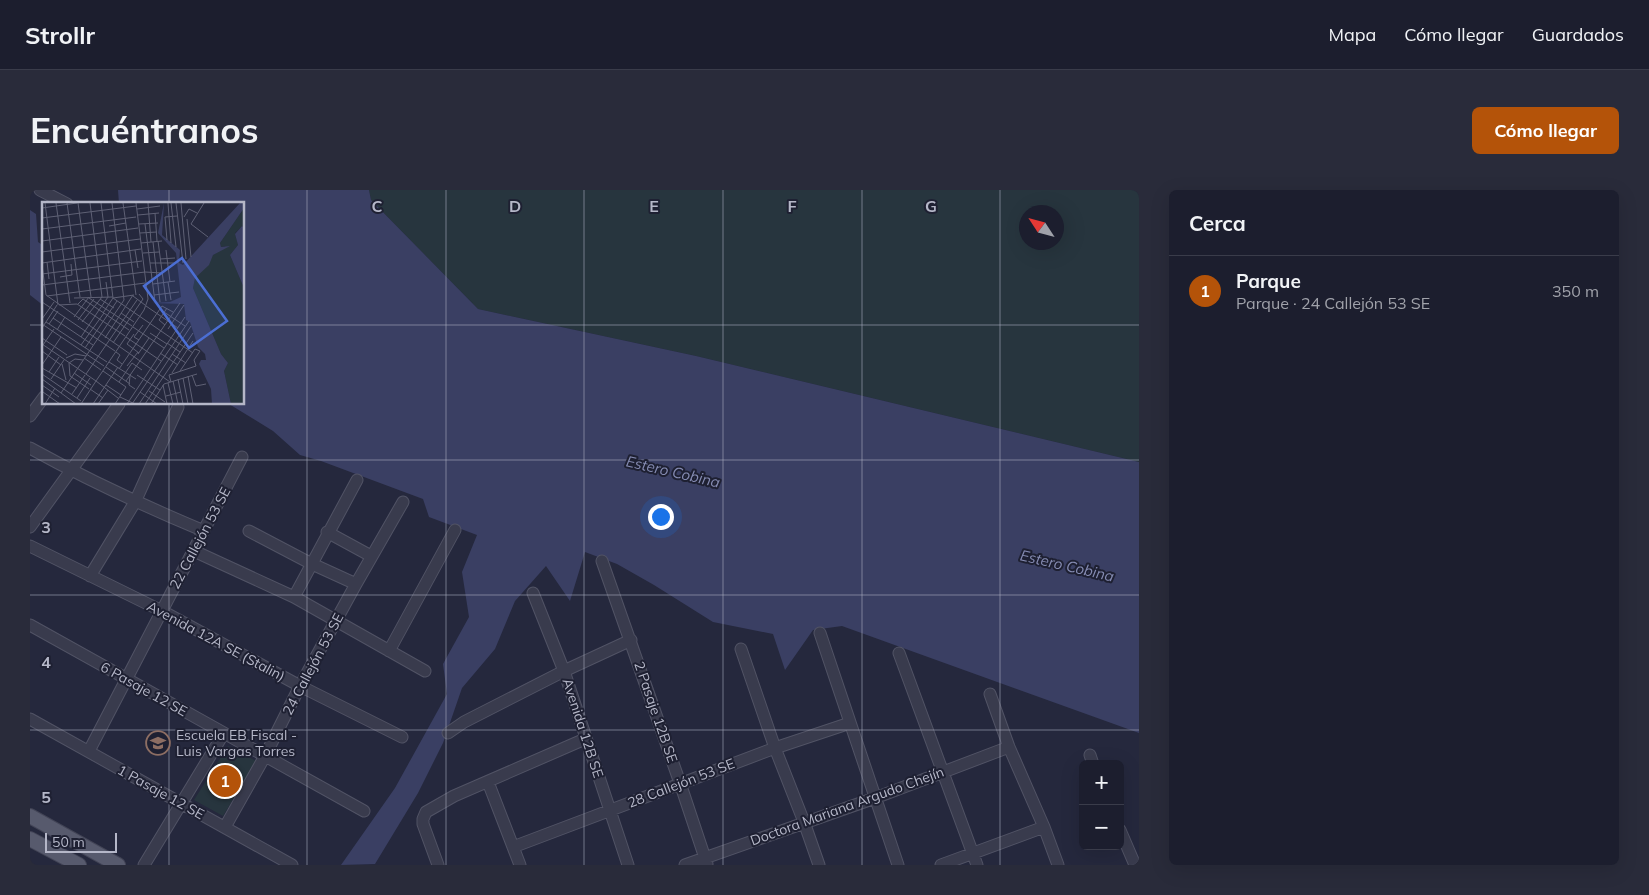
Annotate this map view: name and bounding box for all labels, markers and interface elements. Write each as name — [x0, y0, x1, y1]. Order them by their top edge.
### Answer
text: Strollr — [25, 20, 95, 50]
text: Mapa — [1328, 23, 1376, 46]
text: Cómo llegar — [1404, 23, 1504, 46]
text: Guardados — [1532, 23, 1624, 46]
button: Cómo llegar — [1472, 107, 1619, 154]
text: Encuéntranos — [30, 108, 259, 152]
text: C — [372, 196, 383, 216]
text: D — [509, 196, 521, 216]
text: E — [649, 196, 659, 216]
text: F — [787, 196, 797, 216]
text: G — [925, 196, 937, 216]
inset map — [42, 202, 245, 405]
north arrow — [1019, 205, 1064, 250]
text: Cerca — [1189, 210, 1246, 236]
text: Parque — [1236, 269, 1301, 293]
text: 1 — [1200, 281, 1210, 301]
text: 350 m — [1552, 281, 1599, 301]
text: Parque · 24 Callejón 53 SE — [1236, 293, 1430, 313]
water label: Estero Cobina — [624, 451, 722, 492]
street label: 22 Callejón 53 SE — [166, 484, 234, 592]
your location — [648, 504, 674, 530]
text: 3 — [41, 517, 51, 537]
water label: Estero Cobina — [1018, 545, 1116, 586]
street label: Avenida 12A SE (Stalin) — [144, 597, 288, 685]
street label: 24 Callejón 53 SE — [279, 610, 347, 718]
text: 4 — [41, 652, 51, 672]
street label: 6 Pasaje 12 SE — [97, 658, 191, 720]
street label: 2 Pasaje 12B SE — [630, 659, 682, 765]
street label: Avenida 12B SE — [558, 676, 608, 780]
place label: Escuela EB Fiscal - Luis Vargas Torres — [176, 726, 297, 760]
school or university icon: Escuela EB Fiscal - Luis Vargas Torres — [145, 730, 171, 756]
street label: 28 Callejón 53 SE — [625, 754, 737, 812]
map controls — [1079, 760, 1124, 850]
button: + — [1079, 760, 1124, 805]
street label: 1 Pasaje 12 SE — [114, 761, 208, 823]
pin: 1 — [209, 762, 241, 800]
street label: Doctora Mariana Argudo Chejín — [748, 763, 946, 849]
text: 5 — [41, 787, 51, 807]
button: − — [1079, 805, 1124, 850]
scale bar — [45, 830, 118, 853]
text: 50 m — [52, 833, 85, 851]

